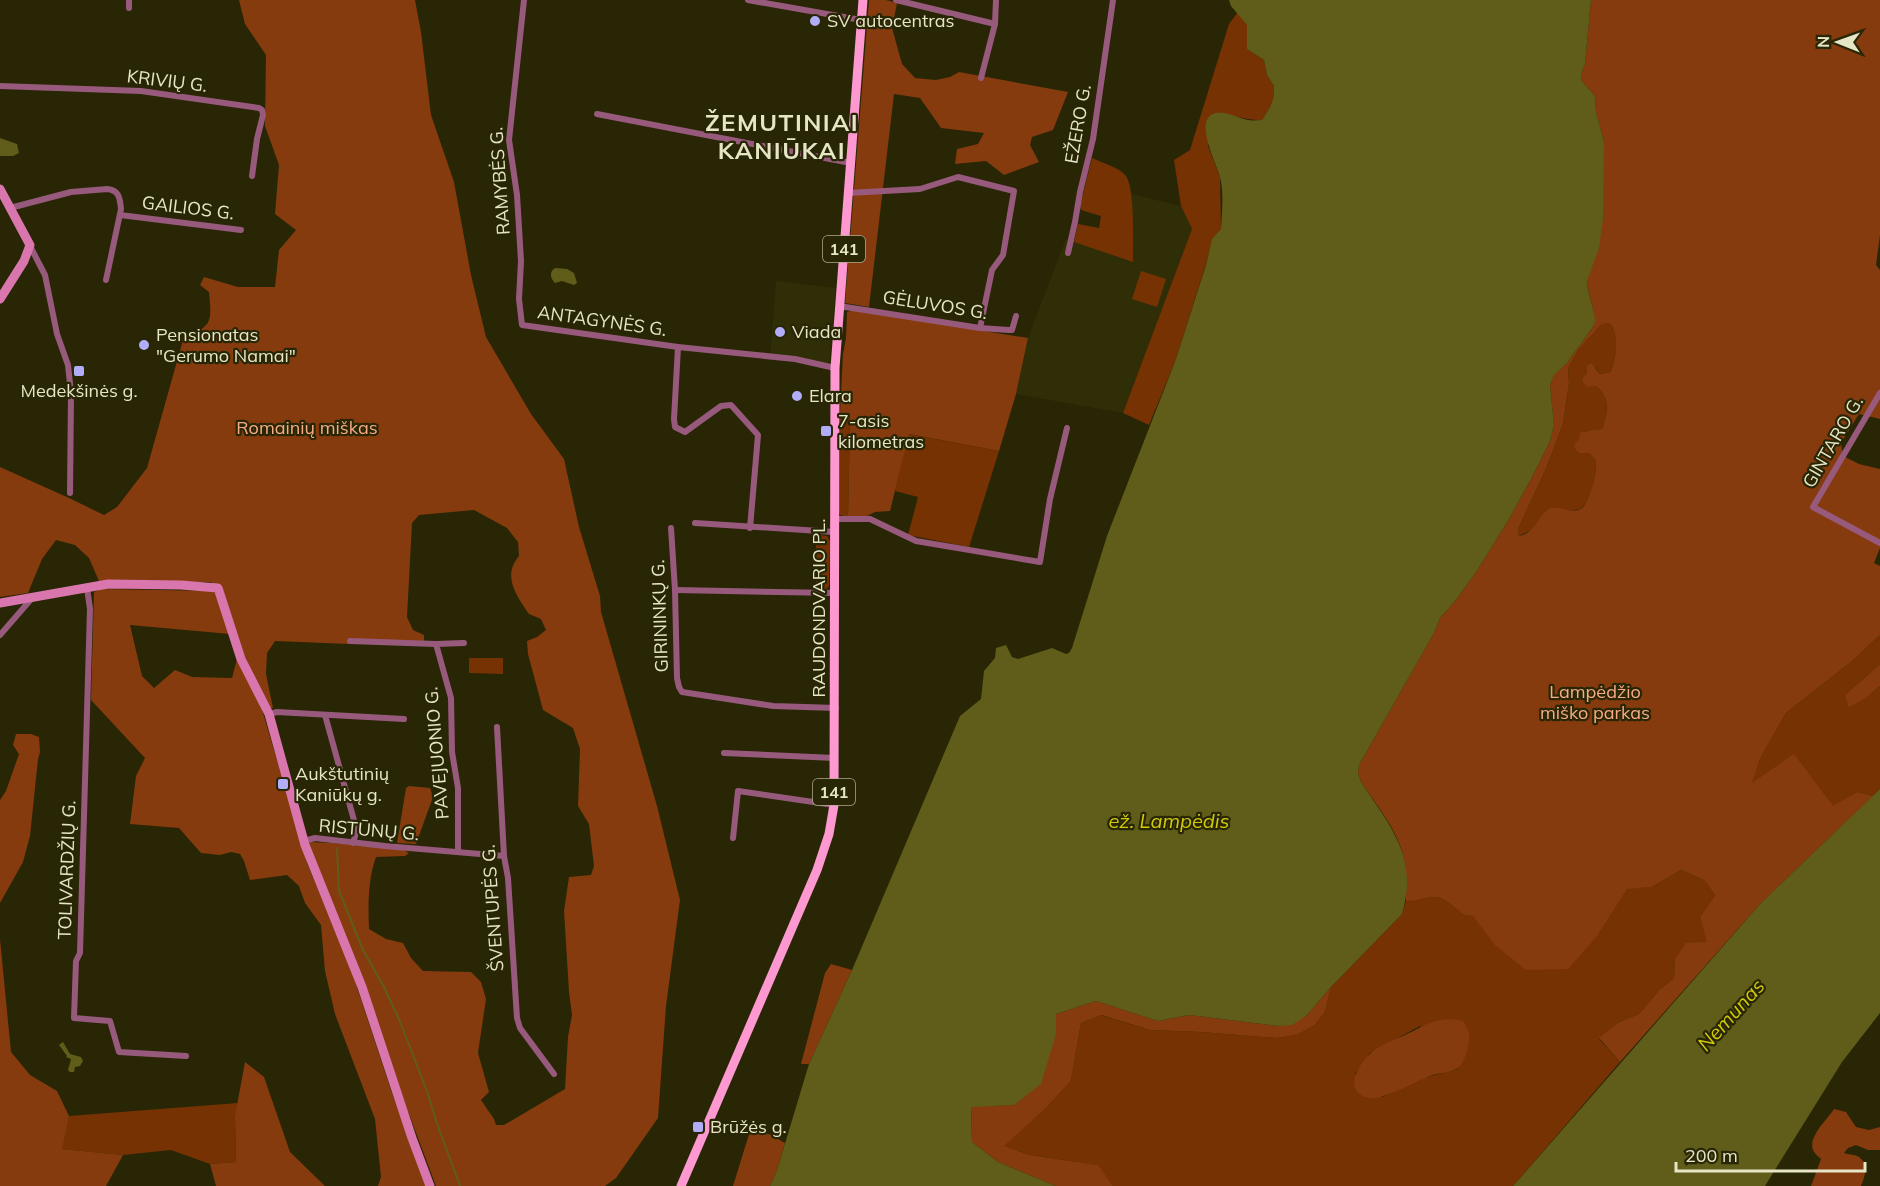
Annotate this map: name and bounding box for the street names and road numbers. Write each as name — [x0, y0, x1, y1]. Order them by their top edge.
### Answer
street label: KRIVIŲ G. — [126, 64, 209, 97]
street label: EŽERO G. — [1059, 82, 1096, 165]
street label: RAMYBĖS G. — [484, 126, 515, 236]
street label: GAILIOS G. — [141, 190, 235, 225]
road number: 141 — [823, 236, 865, 262]
street label: GĖLUVOS G. — [881, 285, 989, 324]
street label: ANTAGYNĖS G. — [536, 300, 668, 341]
street label: GINTARO G. — [1797, 392, 1868, 492]
street label: RAUDONDVARIO PL. — [807, 519, 830, 697]
street label: GIRININKŲ G. — [646, 559, 673, 673]
street label: PAVEJUONIO G. — [419, 686, 454, 820]
road number: 141 — [813, 779, 855, 805]
street label: TOLIVARDŽIŲ G. — [53, 800, 80, 940]
street label: RISTŪNŲ G. — [318, 814, 420, 845]
street label: ŠVENTUPĖS G. — [477, 844, 508, 972]

